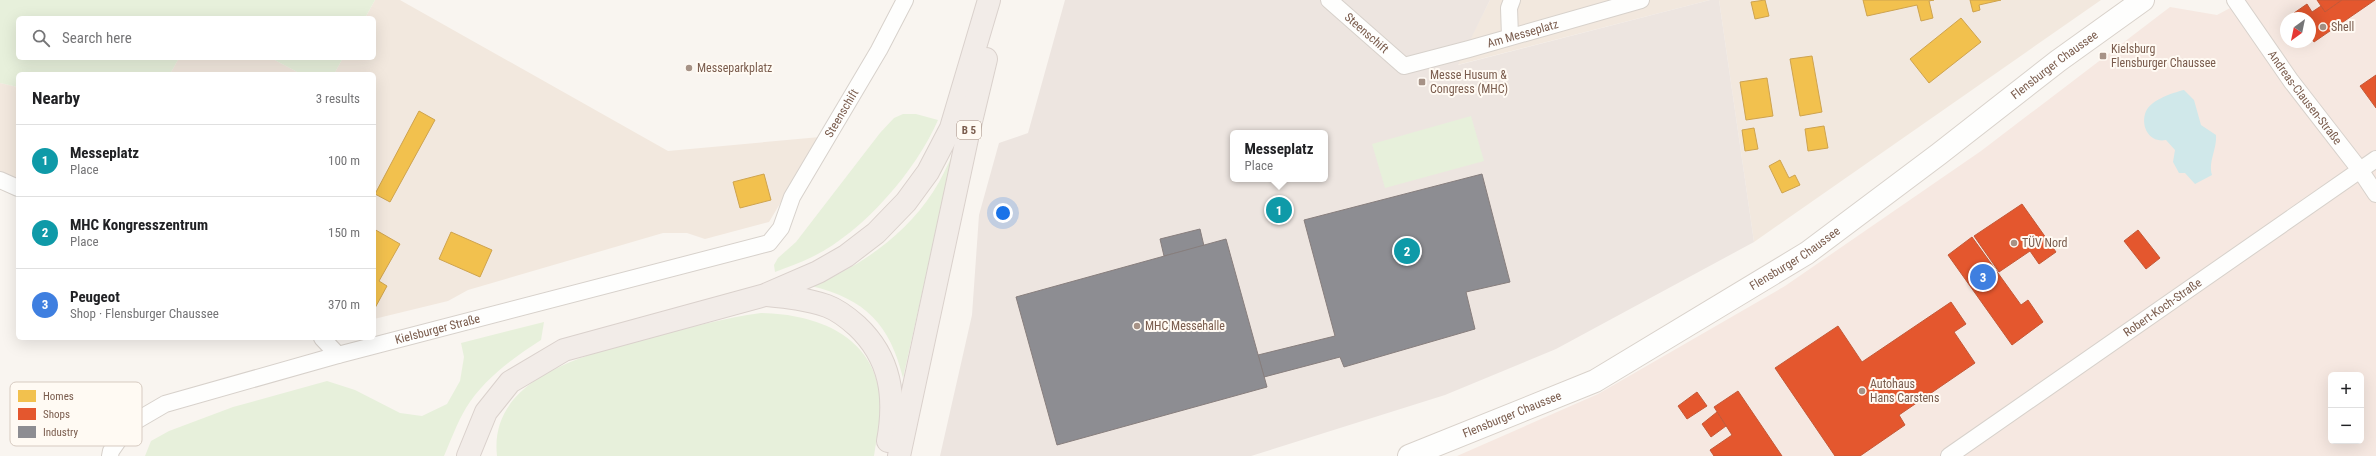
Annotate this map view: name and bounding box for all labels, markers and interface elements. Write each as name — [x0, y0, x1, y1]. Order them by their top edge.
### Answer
street label: Steenschift — [1342, 10, 1392, 56]
north arrow — [2280, 12, 2316, 48]
search box — [16, 16, 376, 60]
street label: Am Messeplatz — [1486, 17, 1560, 50]
place label: Shell — [2331, 20, 2354, 34]
marker: Shell — [2318, 22, 2328, 32]
icon: search — [30, 27, 52, 49]
street label: Flensburger Chaussee — [2008, 27, 2101, 102]
text: Search here — [62, 29, 132, 47]
place label: Kielsburg Flensburger Chaussee — [2111, 42, 2216, 70]
street label: Andreas-Clausen-Straße — [2265, 48, 2345, 148]
marker: Kielsburg Flensburger Chaussee — [2098, 51, 2108, 61]
place label: Messeparkplatz — [697, 61, 772, 75]
marker: Messeparkplatz — [684, 63, 694, 73]
place label: Messe Husum & Congress (MHC) — [1430, 68, 1508, 96]
marker: Messe Husum & Congress (MHC) — [1417, 77, 1427, 87]
street label: Steenschift — [822, 86, 862, 140]
text: Nearby — [32, 88, 80, 108]
text: 3 results — [316, 91, 360, 106]
road number: B 5 — [957, 121, 981, 139]
popup — [1230, 130, 1328, 182]
text: Messeplatz — [1244, 140, 1314, 158]
text: Messeplatz — [70, 144, 139, 162]
text: 1 — [42, 153, 48, 168]
text: 100 m — [328, 153, 360, 168]
text: Place — [1244, 158, 1273, 173]
text: Place — [70, 162, 99, 177]
pin: 1 — [1266, 195, 1292, 225]
your location — [993, 203, 1013, 223]
text: MHC Kongresszentrum — [70, 216, 208, 234]
street label: Flensburger Chaussee — [1747, 224, 1843, 293]
text: 2 — [42, 225, 48, 240]
text: 150 m — [328, 225, 360, 240]
text: Place — [70, 234, 99, 249]
place label: TÜV Nord — [2022, 235, 2067, 250]
pin: 2 — [1394, 236, 1420, 266]
marker: TÜV Nord — [2009, 238, 2019, 248]
pin: 3 — [1970, 262, 1996, 292]
street label: Robert-Koch-Straße — [2121, 275, 2205, 340]
text: Peugeot — [70, 288, 120, 306]
text: 3 — [42, 297, 48, 312]
text: 370 m — [328, 297, 360, 312]
text: Shop · Flensburger Chaussee — [70, 306, 219, 321]
street label: Kielsburger Straße — [393, 311, 482, 347]
place label: MHC Messehalle — [1145, 319, 1225, 333]
marker: MHC Messehalle — [1132, 321, 1142, 331]
map controls — [2328, 372, 2364, 444]
button: + — [2328, 372, 2364, 408]
place label: Autohaus Hans Carstens — [1870, 377, 1939, 405]
legend — [10, 382, 142, 446]
marker: Autohaus Hans Carstens — [1857, 386, 1867, 396]
street label: Flensburger Chaussee — [1461, 388, 1564, 441]
text: Homes — [43, 390, 74, 403]
text: Shops — [43, 408, 70, 421]
button: − — [2328, 408, 2364, 444]
text: Industry — [43, 426, 79, 439]

